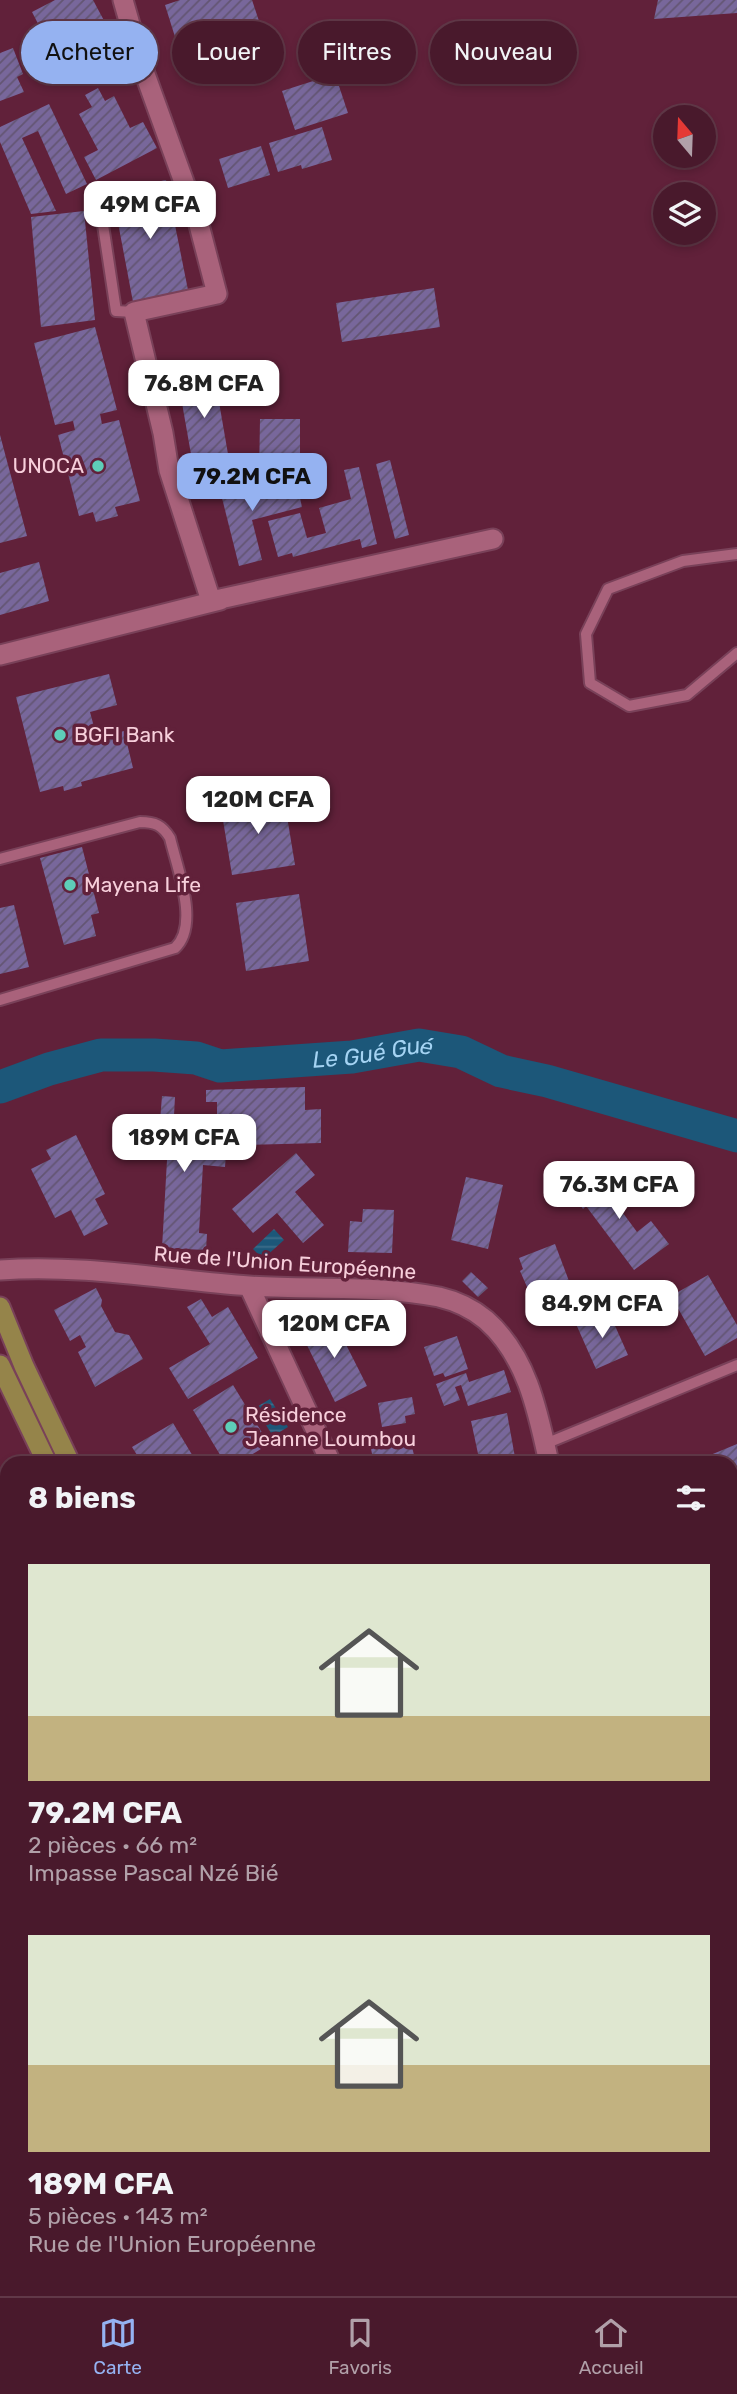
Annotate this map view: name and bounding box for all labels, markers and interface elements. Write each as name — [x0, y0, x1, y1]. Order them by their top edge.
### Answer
chip: Acheter — [21, 21, 158, 84]
chip: Louer — [172, 21, 284, 84]
chip: Filtres — [298, 21, 416, 84]
chip: Nouveau — [430, 21, 577, 84]
north arrow — [653, 105, 716, 168]
map controls — [653, 105, 716, 245]
pin: 49M CFA — [85, 182, 215, 241]
button: layers — [653, 182, 716, 245]
text: 49M CFA — [100, 190, 200, 218]
pin: 76.8M CFA — [124, 360, 284, 420]
text: 76.8M CFA — [144, 369, 264, 397]
place label: UNOCA — [13, 453, 84, 478]
pin: 79.2M CFA — [172, 454, 332, 513]
marker: UNOCA — [90, 458, 106, 474]
text: 79.2M CFA — [193, 462, 311, 490]
place label: BGFI Bank — [74, 722, 175, 747]
marker: BGFI Bank — [52, 727, 68, 743]
pin: 120M CFA — [186, 776, 330, 836]
text: 120M CFA — [202, 785, 314, 813]
place label: Mayena Life — [84, 872, 201, 897]
marker: Mayena Life — [62, 877, 78, 893]
water label: Le Gué Gué — [312, 1031, 435, 1074]
pin: 189M CFA — [112, 1114, 256, 1174]
text: 189M CFA — [128, 1123, 240, 1151]
pin: 76.3M CFA — [539, 1162, 699, 1221]
text: 76.3M CFA — [559, 1170, 679, 1198]
street label: Rue de l'Union Européenne — [153, 1241, 417, 1284]
pin: 84.9M CFA — [522, 1280, 682, 1340]
text: 84.9M CFA — [541, 1289, 663, 1317]
pin: 120M CFA — [262, 1300, 406, 1360]
text: 120M CFA — [278, 1309, 390, 1337]
place label: Résidence Jeanne Loumbou — [245, 1402, 416, 1451]
marker: Résidence Jeanne Loumbou — [223, 1419, 239, 1435]
icon: filters — [672, 1479, 710, 1517]
text: 8 biens — [28, 1480, 136, 1516]
icon: home — [306, 1610, 432, 1736]
text: 79.2M CFA — [28, 1795, 182, 1831]
text: 2 pièces · 66 m² — [28, 1831, 197, 1859]
text: Impasse Pascal Nzé Bié — [28, 1859, 279, 1887]
icon: home — [306, 1981, 432, 2107]
text: 189M CFA — [28, 2166, 174, 2202]
text: 5 pièces · 143 m² — [28, 2202, 208, 2230]
text: Rue de l'Union Européenne — [28, 2230, 316, 2258]
tab: Carte — [93, 2314, 142, 2379]
tab: Favoris — [329, 2314, 392, 2379]
tab: Accueil — [579, 2314, 644, 2379]

